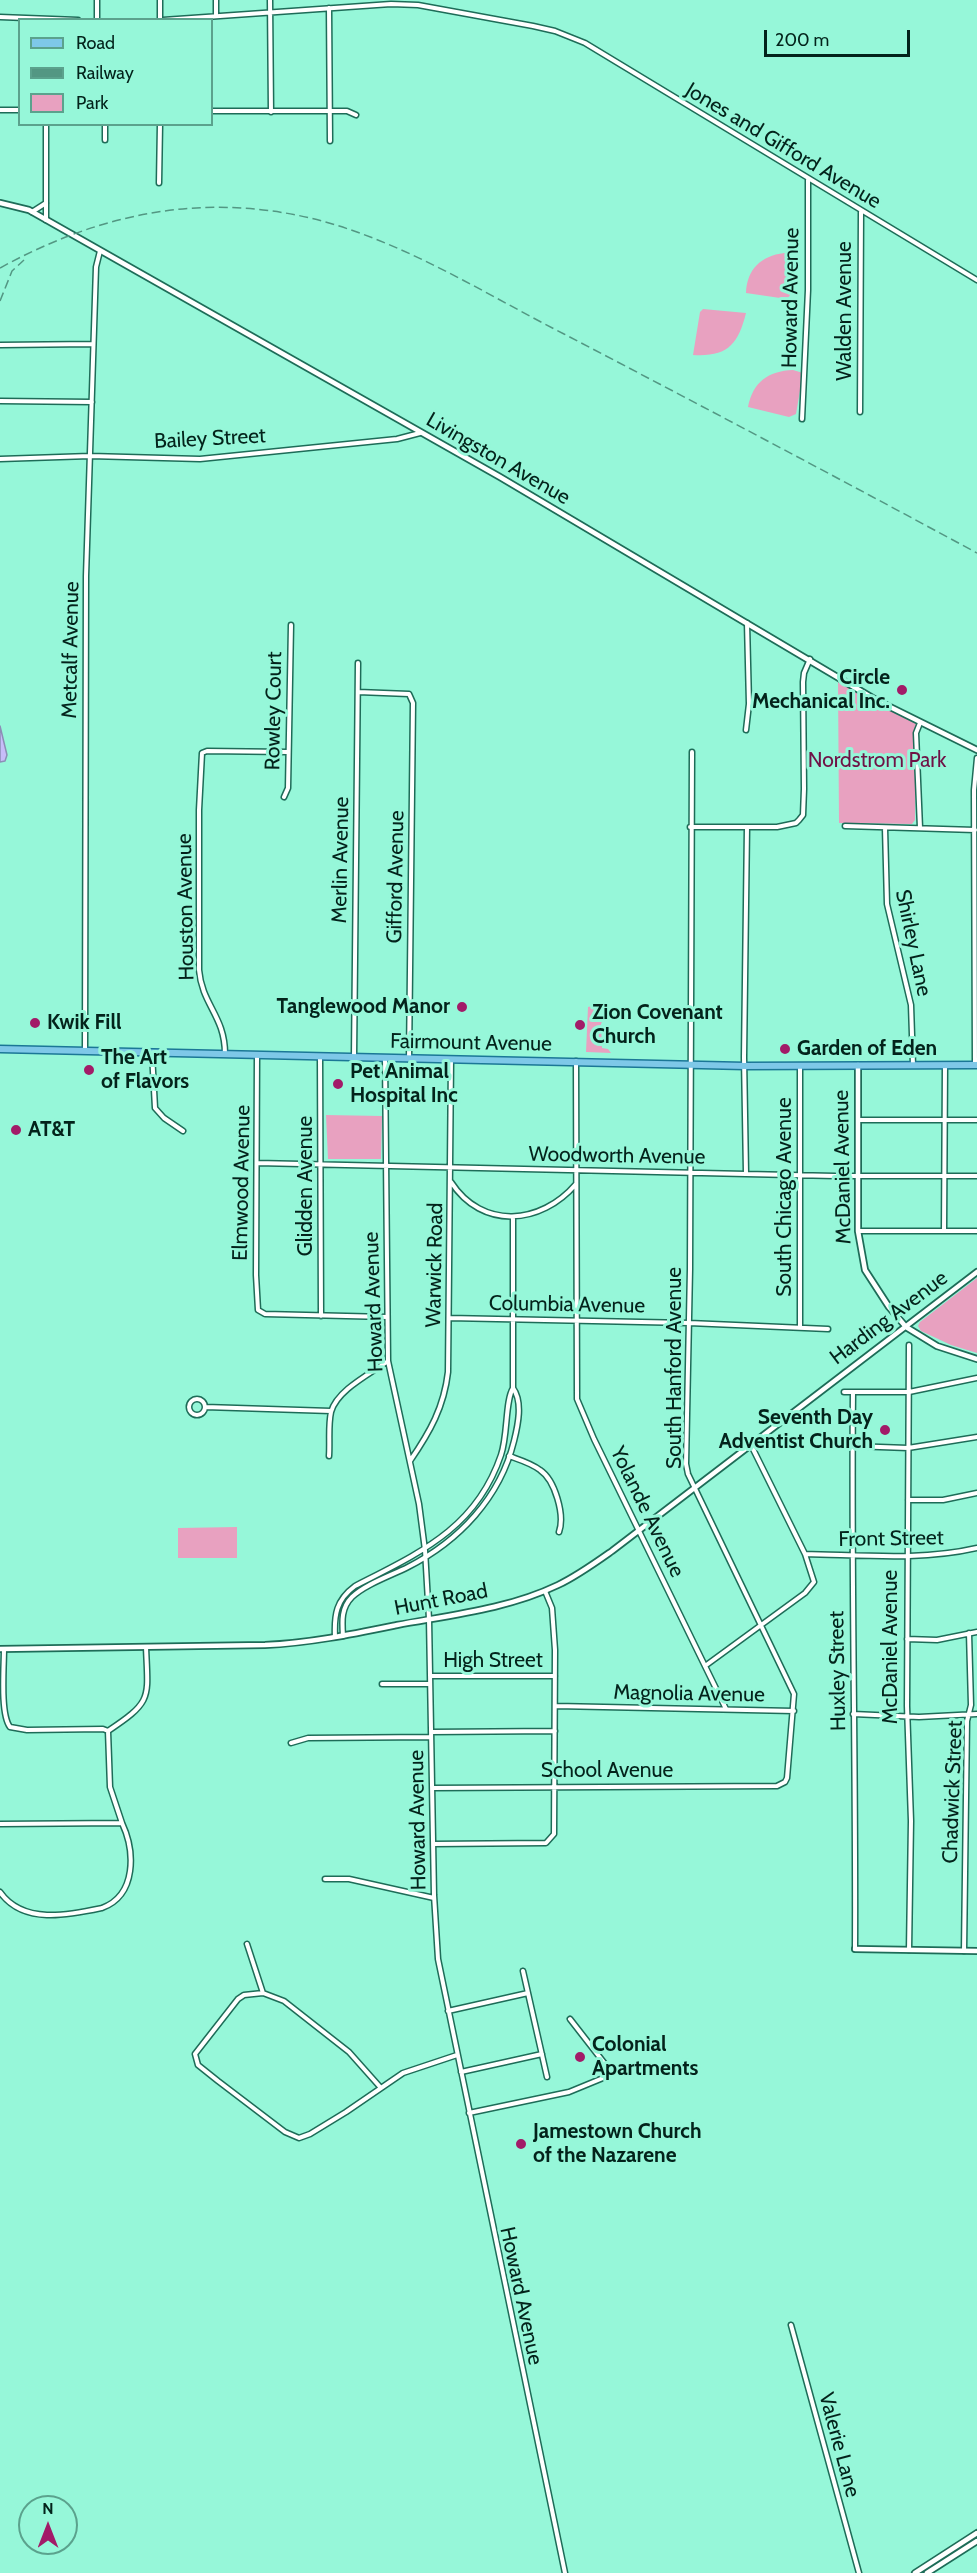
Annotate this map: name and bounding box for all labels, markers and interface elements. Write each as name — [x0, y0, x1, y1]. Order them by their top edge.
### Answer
legend — [18, 18, 213, 126]
scale bar — [767, 18, 912, 56]
text: 200 m — [775, 29, 829, 51]
text: Road — [76, 32, 115, 54]
text: Railway — [76, 62, 134, 84]
street label: Jones and Gifford Avenue — [681, 78, 885, 214]
text: Park — [76, 92, 108, 114]
street label: Howard Avenue — [777, 228, 805, 368]
street label: Walden Avenue — [832, 241, 858, 381]
street label: Livingston Avenue — [421, 408, 575, 510]
street label: Bailey Street — [153, 423, 267, 455]
street label: Metcalf Avenue — [57, 581, 85, 719]
street label: Rowley Court — [260, 651, 288, 771]
place label: Circle Mechanical Inc. — [752, 665, 890, 715]
marker: Circle Mechanical Inc. — [895, 683, 909, 697]
park label: Nordstrom Park — [808, 748, 946, 774]
street label: Merlin Avenue — [327, 796, 355, 924]
street label: Gifford Avenue — [382, 810, 410, 944]
street label: Houston Avenue — [172, 833, 200, 981]
street label: Shirley Lane — [889, 887, 937, 999]
place label: Tanglewood Manor — [277, 994, 450, 1020]
marker: Tanglewood Manor — [455, 1000, 469, 1014]
place label: Zion Covenant Church — [592, 1000, 723, 1050]
place label: Kwik Fill — [47, 1010, 121, 1036]
marker: Kwik Fill — [28, 1016, 42, 1030]
marker: Zion Covenant Church — [573, 1018, 587, 1032]
street label: Fairmount Avenue — [390, 1029, 552, 1057]
place label: Garden of Eden — [797, 1036, 937, 1062]
marker: Garden of Eden — [778, 1042, 792, 1056]
place label: The Art of Flavors — [101, 1045, 189, 1095]
place label: Pet Animal Hospital Inc — [350, 1059, 458, 1109]
marker: The Art of Flavors — [82, 1063, 96, 1077]
marker: Pet Animal Hospital Inc — [331, 1077, 345, 1091]
street label: McDaniel Avenue — [829, 1090, 857, 1244]
street label: South Chicago Avenue — [772, 1097, 798, 1297]
street label: Elmwood Avenue — [228, 1105, 256, 1261]
street label: Glidden Avenue — [293, 1116, 319, 1256]
place label: AT&T — [28, 1117, 75, 1143]
marker: AT&T — [9, 1123, 23, 1137]
street label: Woodworth Avenue — [528, 1142, 706, 1170]
street label: Warwick Road — [421, 1202, 449, 1328]
street label: Howard Avenue — [359, 1231, 389, 1373]
street label: Harding Avenue — [825, 1266, 953, 1370]
street label: South Hanford Avenue — [662, 1267, 688, 1469]
street label: Columbia Avenue — [489, 1291, 645, 1319]
place label: Seventh Day Adventist Church — [719, 1405, 873, 1455]
marker: Seventh Day Adventist Church — [878, 1423, 892, 1437]
street label: Yolande Avenue — [605, 1443, 689, 1581]
street label: Front Street — [838, 1525, 944, 1553]
street label: McDaniel Avenue — [878, 1570, 904, 1724]
street label: Hunt Road — [392, 1579, 490, 1621]
street label: Huxley Street — [824, 1611, 852, 1731]
street label: High Street — [443, 1648, 543, 1674]
street label: Magnolia Avenue — [613, 1680, 765, 1708]
street label: Chadwick Street — [938, 1720, 968, 1864]
street label: Howard Avenue — [404, 1750, 432, 1890]
street label: School Avenue — [541, 1758, 673, 1784]
place label: Colonial Apartments — [592, 2032, 698, 2082]
marker: Colonial Apartments — [573, 2050, 587, 2064]
place label: Jamestown Church of the Nazarene — [533, 2119, 701, 2169]
marker: Jamestown Church of the Nazarene — [514, 2137, 528, 2151]
street label: Howard Avenue — [494, 2225, 548, 2367]
street label: Valerie Lane — [813, 2390, 865, 2500]
north arrow — [18, 2495, 78, 2555]
text: N — [42, 2499, 54, 2518]

